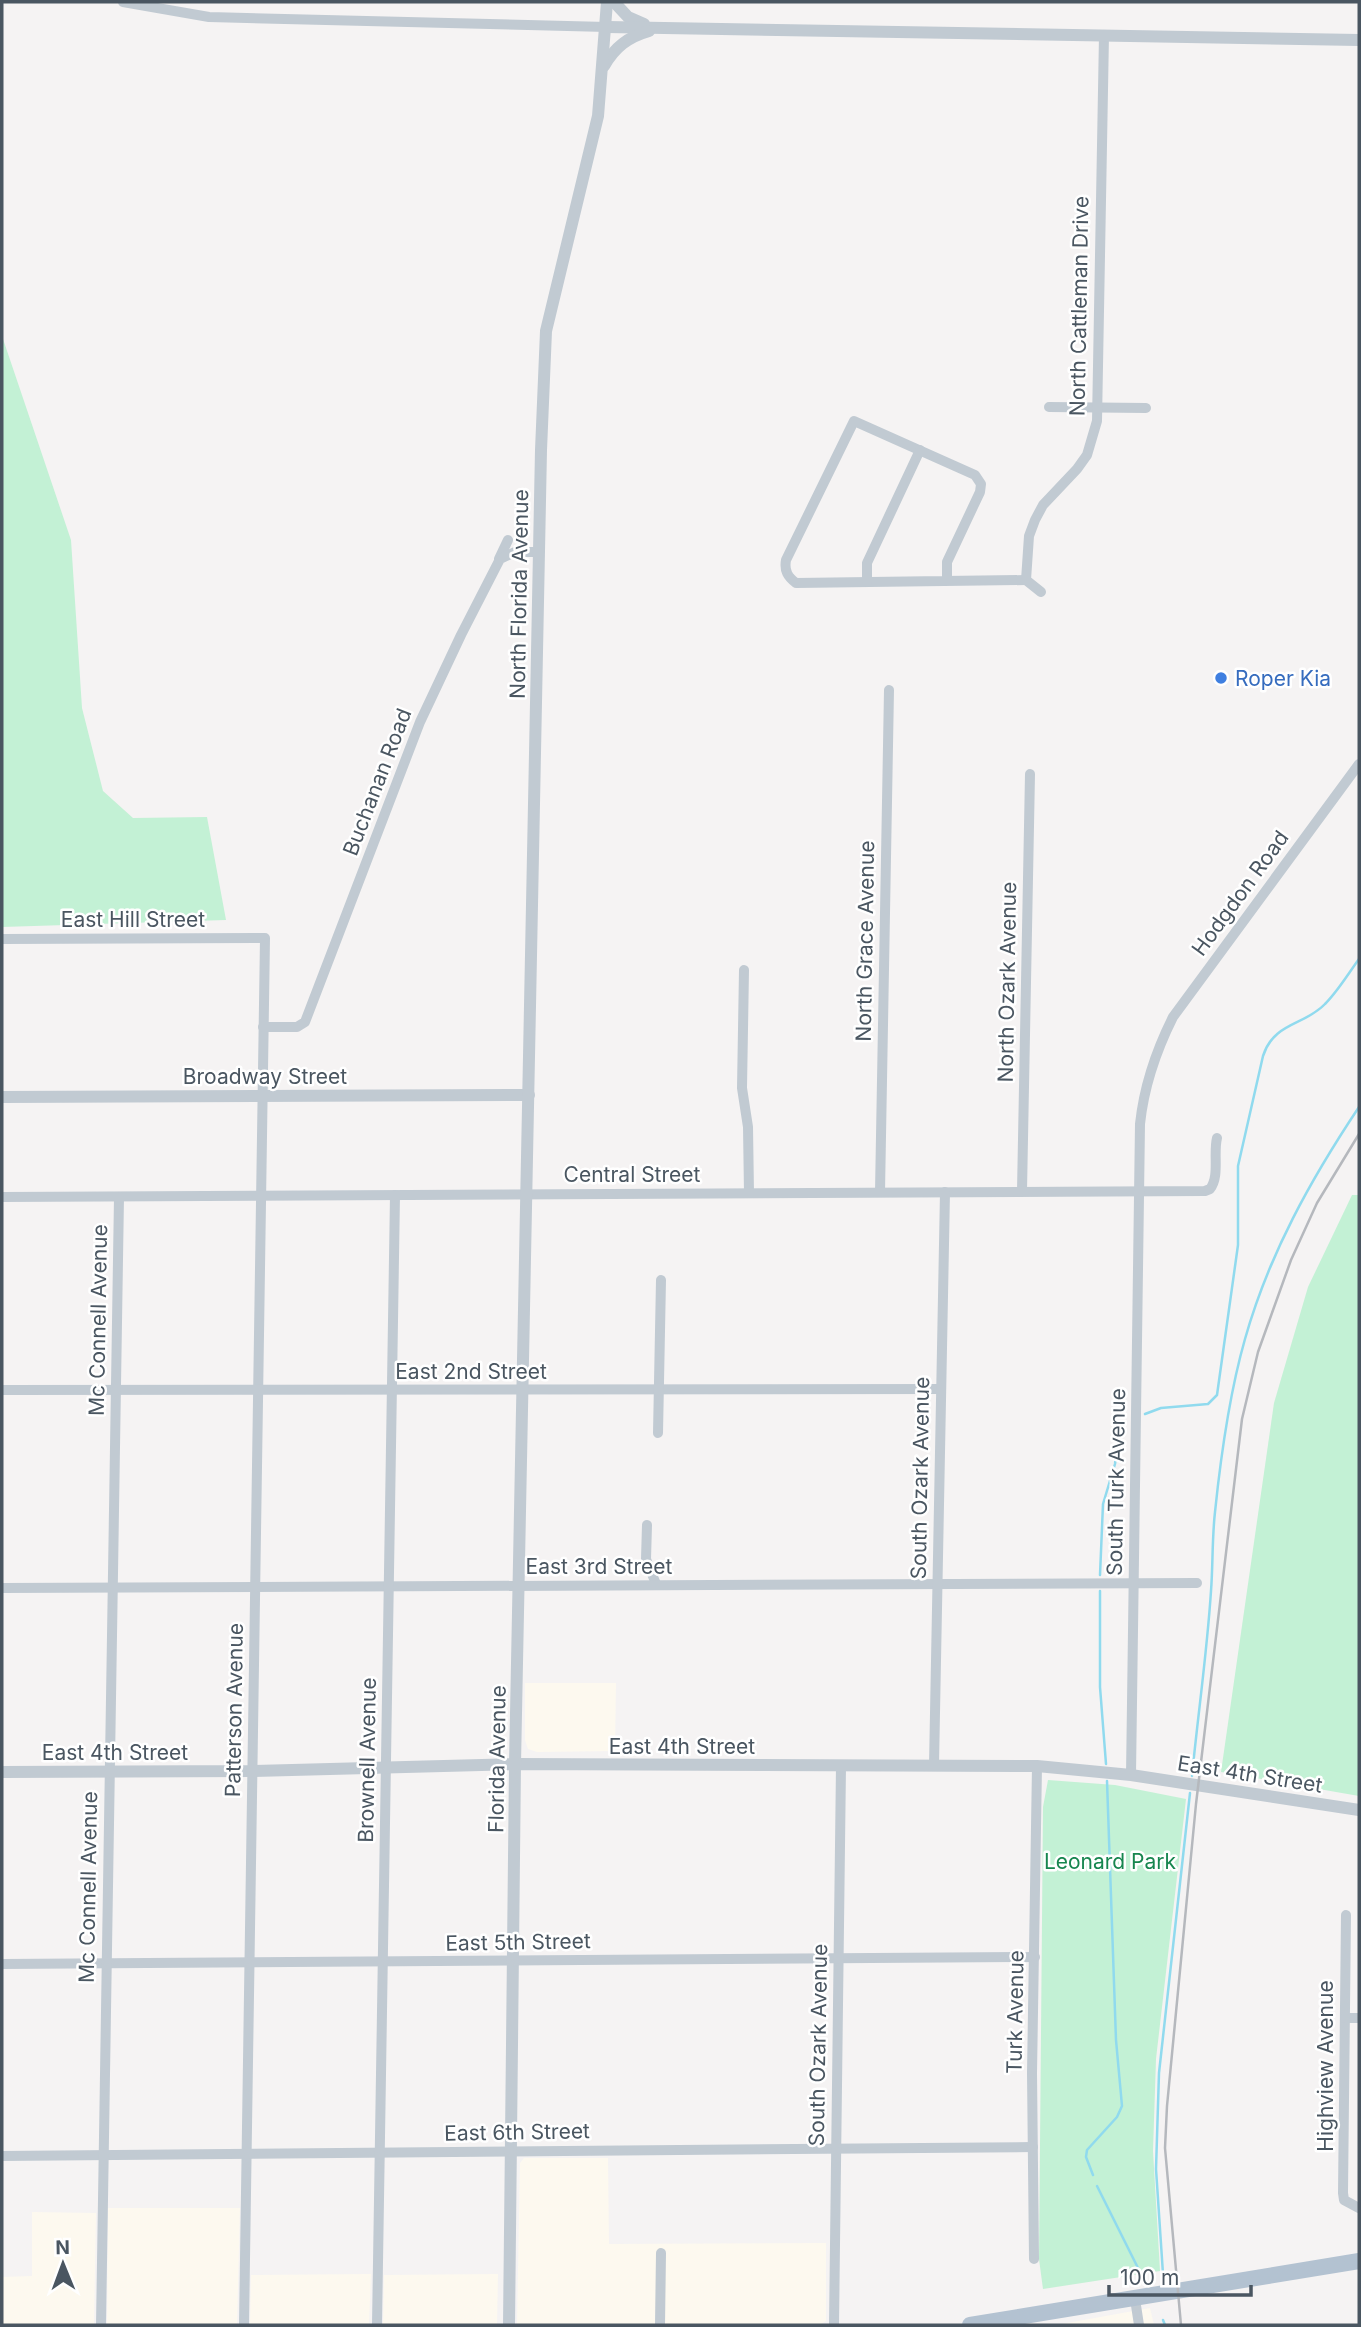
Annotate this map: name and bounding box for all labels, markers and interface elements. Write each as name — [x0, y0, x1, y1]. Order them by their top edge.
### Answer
street label: North Cattleman Drive — [1065, 196, 1093, 416]
street label: North Florida Avenue — [505, 489, 533, 699]
place label: Roper Kia — [1235, 666, 1331, 691]
marker: Roper Kia — [1213, 670, 1229, 686]
street label: Buchanan Road — [337, 705, 417, 859]
street label: Hodgdon Road — [1186, 826, 1294, 960]
street label: North Grace Avenue — [851, 840, 879, 1042]
street label: North Ozark Avenue — [993, 881, 1021, 1083]
street label: East Hill Street — [61, 907, 205, 932]
street label: Broadway Street — [183, 1064, 347, 1089]
street label: Central Street — [564, 1162, 701, 1187]
street label: Mc Connell Avenue — [84, 1224, 112, 1416]
street label: East 2nd Street — [395, 1359, 547, 1384]
street label: South Ozark Avenue — [906, 1377, 934, 1579]
street label: South Turk Avenue — [1102, 1388, 1130, 1576]
street label: East 3rd Street — [526, 1554, 673, 1579]
street label: Patterson Avenue — [220, 1623, 248, 1797]
street label: Brownell Avenue — [353, 1677, 381, 1843]
street label: Florida Avenue — [483, 1685, 511, 1833]
street label: East 4th Street — [609, 1734, 755, 1759]
street label: East 4th Street — [42, 1740, 188, 1765]
street label: East 4th Street — [1176, 1750, 1324, 1798]
street label: Mc Connell Avenue — [74, 1791, 102, 1983]
park label: Leonard Park — [1044, 1849, 1177, 1874]
street label: East 5th Street — [445, 1928, 591, 1956]
street label: South Ozark Avenue — [804, 1944, 832, 2146]
street label: Turk Avenue — [1001, 1950, 1029, 2074]
street label: Highview Avenue — [1313, 1980, 1338, 2152]
street label: East 6th Street — [444, 2118, 590, 2146]
north arrow — [28, 2229, 98, 2299]
text: N — [55, 2236, 70, 2259]
scale bar — [1109, 2254, 1251, 2298]
text: 100 m — [1120, 2265, 1179, 2290]

